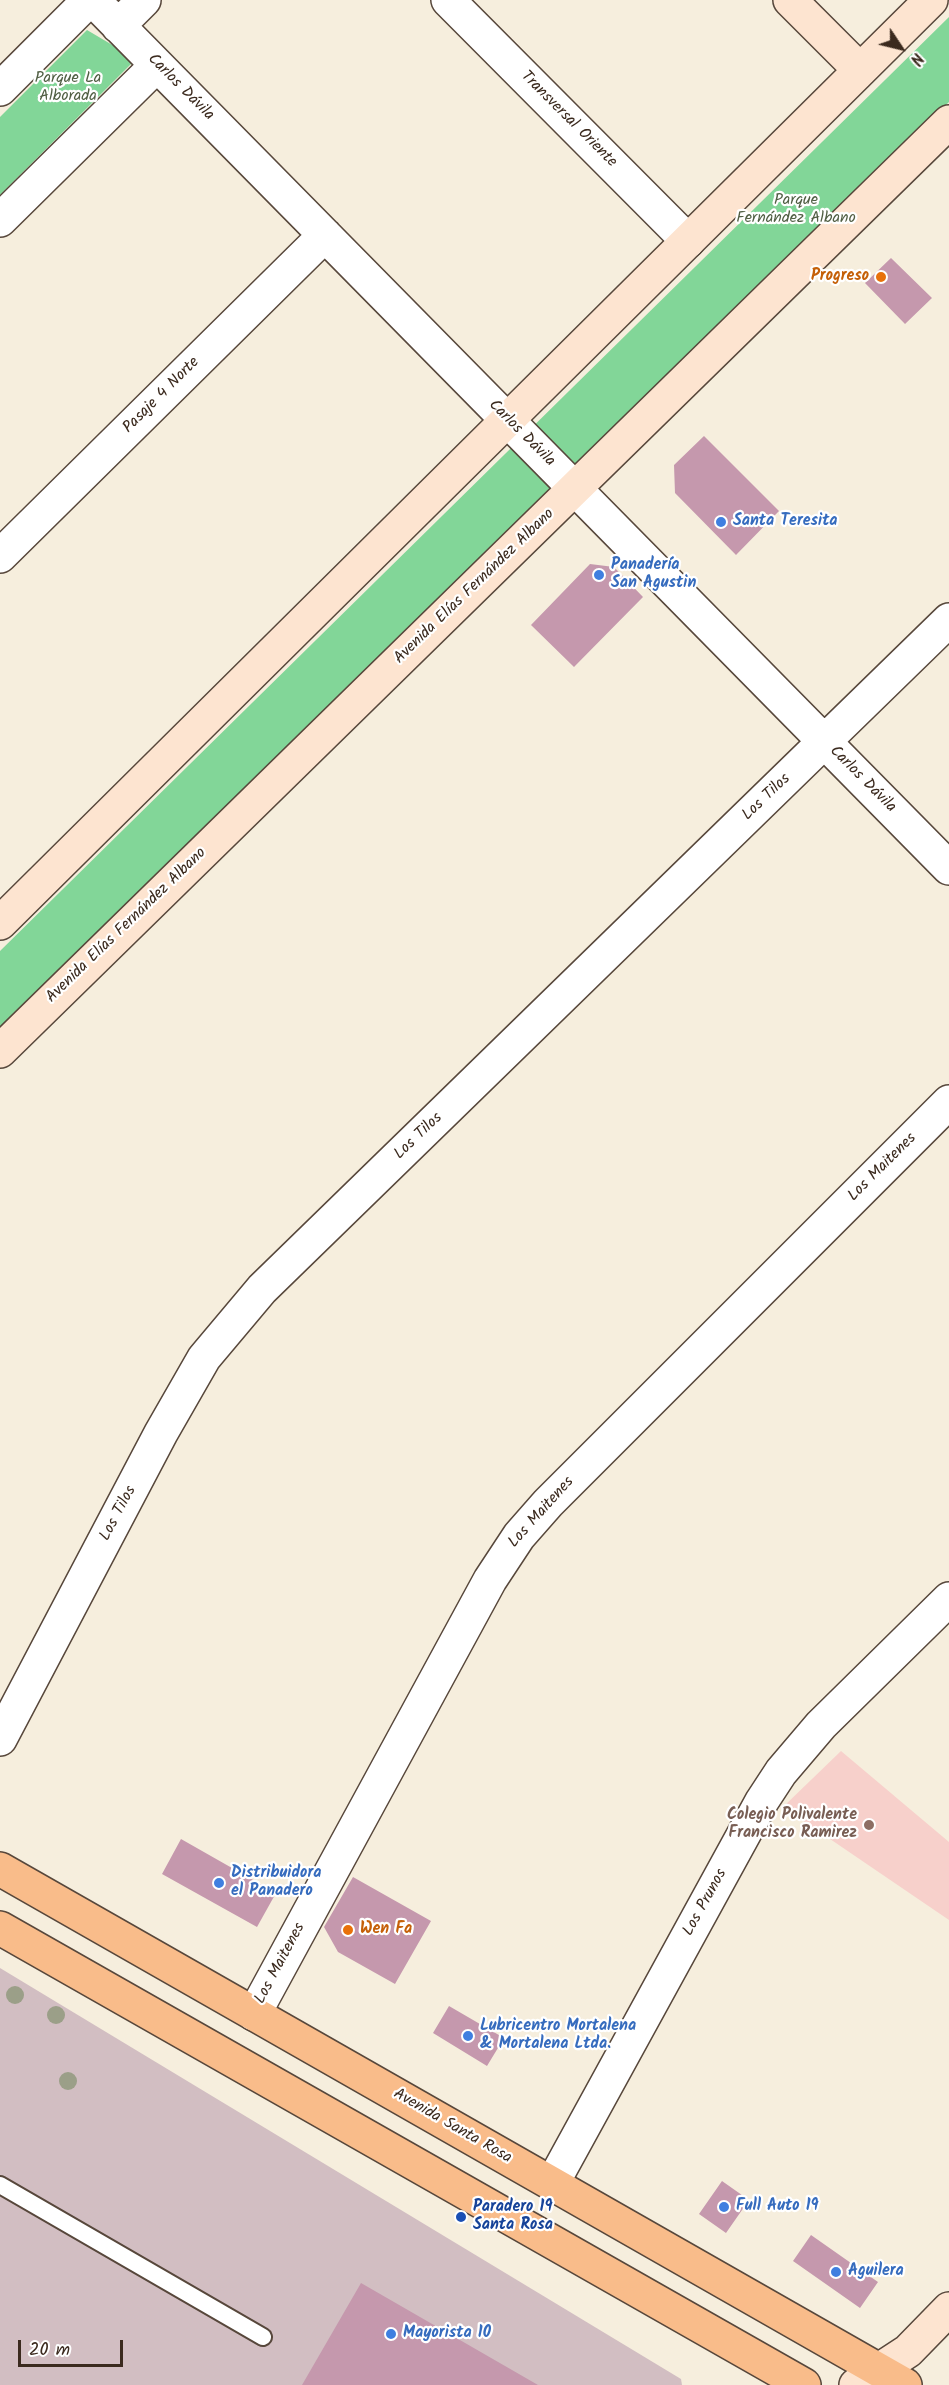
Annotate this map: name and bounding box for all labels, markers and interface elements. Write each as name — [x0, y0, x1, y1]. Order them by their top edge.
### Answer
north arrow — [871, 18, 931, 78]
text: N — [903, 47, 929, 70]
street label: Carlos Dávila — [143, 51, 217, 125]
street label: Transversal Oriente — [516, 68, 620, 172]
park label: Parque La Alborada — [35, 69, 101, 107]
park label: Parque Fernández Albano — [736, 191, 856, 229]
place label: Progreso — [811, 267, 869, 287]
marker: Progreso — [874, 270, 888, 284]
street label: Pasaje 4 Norte — [120, 354, 204, 438]
street label: Carlos Dávila — [484, 397, 558, 471]
street label: Avenida Elías Fernández Albano — [391, 505, 559, 669]
place label: Santa Teresita — [733, 512, 838, 532]
marker: Santa Teresita — [714, 515, 728, 529]
place label: Panadería San Agustin — [611, 556, 696, 594]
marker: Panadería San Agustin — [592, 568, 606, 582]
street label: Carlos Dávila — [825, 743, 899, 817]
street label: Los Tilos — [739, 770, 795, 826]
street label: Avenida Elías Fernández Albano — [43, 844, 211, 1008]
street label: Los Tilos — [391, 1109, 447, 1165]
street label: Los Maitenes — [845, 1130, 921, 1206]
street label: Los Maitenes — [505, 1473, 579, 1553]
street label: Los Tilos — [97, 1483, 141, 1545]
place label: Colegio Polivalente Francisco Ramirez — [727, 1806, 857, 1844]
marker: Colegio Polivalente Francisco Ramirez — [862, 1818, 876, 1832]
place label: Distribuidora el Panadero — [231, 1864, 321, 1902]
street label: Los Prunos — [680, 1866, 732, 1940]
marker: Distribuidora el Panadero — [212, 1876, 226, 1890]
street label: Los Maitenes — [252, 1920, 310, 2008]
place label: Wen Fa — [360, 1920, 412, 1940]
marker: Wen Fa — [341, 1923, 355, 1937]
place label: Lubricentro Mortalena & Mortalena Ltda. — [480, 2017, 636, 2055]
marker: Lubricentro Mortalena & Mortalena Ltda. — [461, 2029, 475, 2043]
street label: Avenida Santa Rosa — [389, 2085, 515, 2169]
place label: Full Auto 19 — [736, 2197, 819, 2217]
place label: Paradero 19 Santa Rosa — [473, 2198, 553, 2236]
marker: Full Auto 19 — [717, 2200, 731, 2214]
marker: Paradero 19 Santa Rosa — [454, 2210, 468, 2224]
place label: Aguilera — [848, 2262, 904, 2282]
marker: Aguilera — [829, 2265, 843, 2279]
place label: Mayorista 10 — [403, 2324, 491, 2344]
marker: Mayorista 10 — [384, 2327, 398, 2341]
scale bar — [21, 2328, 126, 2366]
text: 20 m — [29, 2336, 70, 2365]

